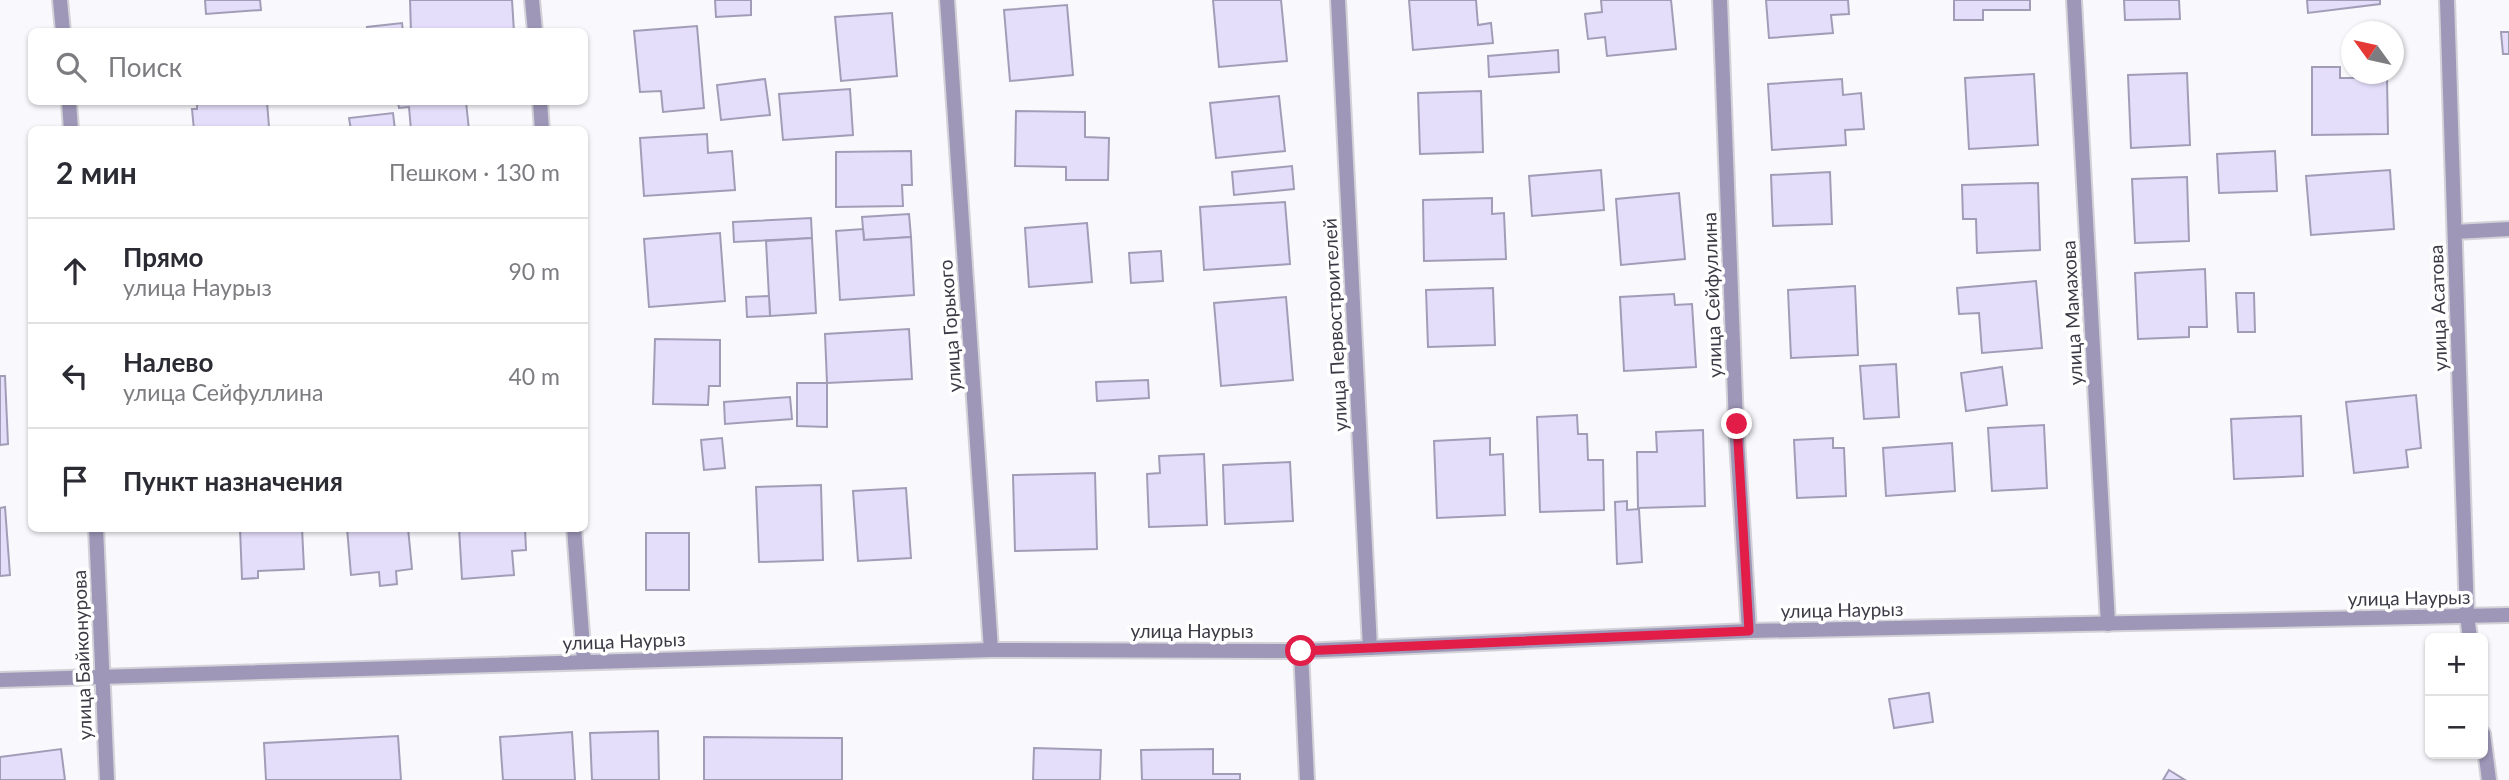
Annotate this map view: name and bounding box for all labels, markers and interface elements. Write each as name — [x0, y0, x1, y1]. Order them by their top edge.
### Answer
north arrow — [2341, 21, 2404, 84]
search box — [28, 28, 588, 105]
icon: search — [52, 48, 90, 86]
text: Поиск — [108, 51, 182, 83]
text: 2 мин — [56, 154, 137, 190]
text: Пешком · 130 m — [389, 158, 560, 186]
street label: улица Сейфуллина — [1697, 212, 1726, 378]
street label: улица Первостроителей — [1317, 218, 1352, 432]
street label: улица Мамахова — [2056, 240, 2087, 386]
text: Прямо — [123, 241, 204, 273]
street label: улица Асатова — [2424, 244, 2451, 372]
icon: ahead — [56, 252, 94, 290]
text: 90 m — [509, 257, 560, 285]
street label: улица Горького — [933, 259, 966, 393]
text: улица Наурыз — [123, 273, 272, 301]
text: Налево — [123, 346, 213, 378]
icon: left — [56, 357, 94, 395]
text: 40 m — [509, 362, 560, 390]
text: улица Сейфуллина — [123, 378, 323, 406]
route end — [1721, 408, 1752, 439]
icon: arrive — [56, 462, 94, 500]
text: Пункт назначения — [123, 465, 343, 497]
street label: улица Байконурова — [67, 570, 96, 740]
street label: улица Наурыз — [2347, 585, 2471, 610]
street label: улица Наурыз — [1780, 597, 1904, 622]
street label: улица Наурыз — [1131, 619, 1253, 642]
street label: улица Наурыз — [562, 627, 686, 654]
map controls — [2425, 633, 2488, 759]
button: + — [2425, 633, 2488, 696]
route start — [1285, 635, 1316, 666]
button: − — [2425, 696, 2488, 759]

